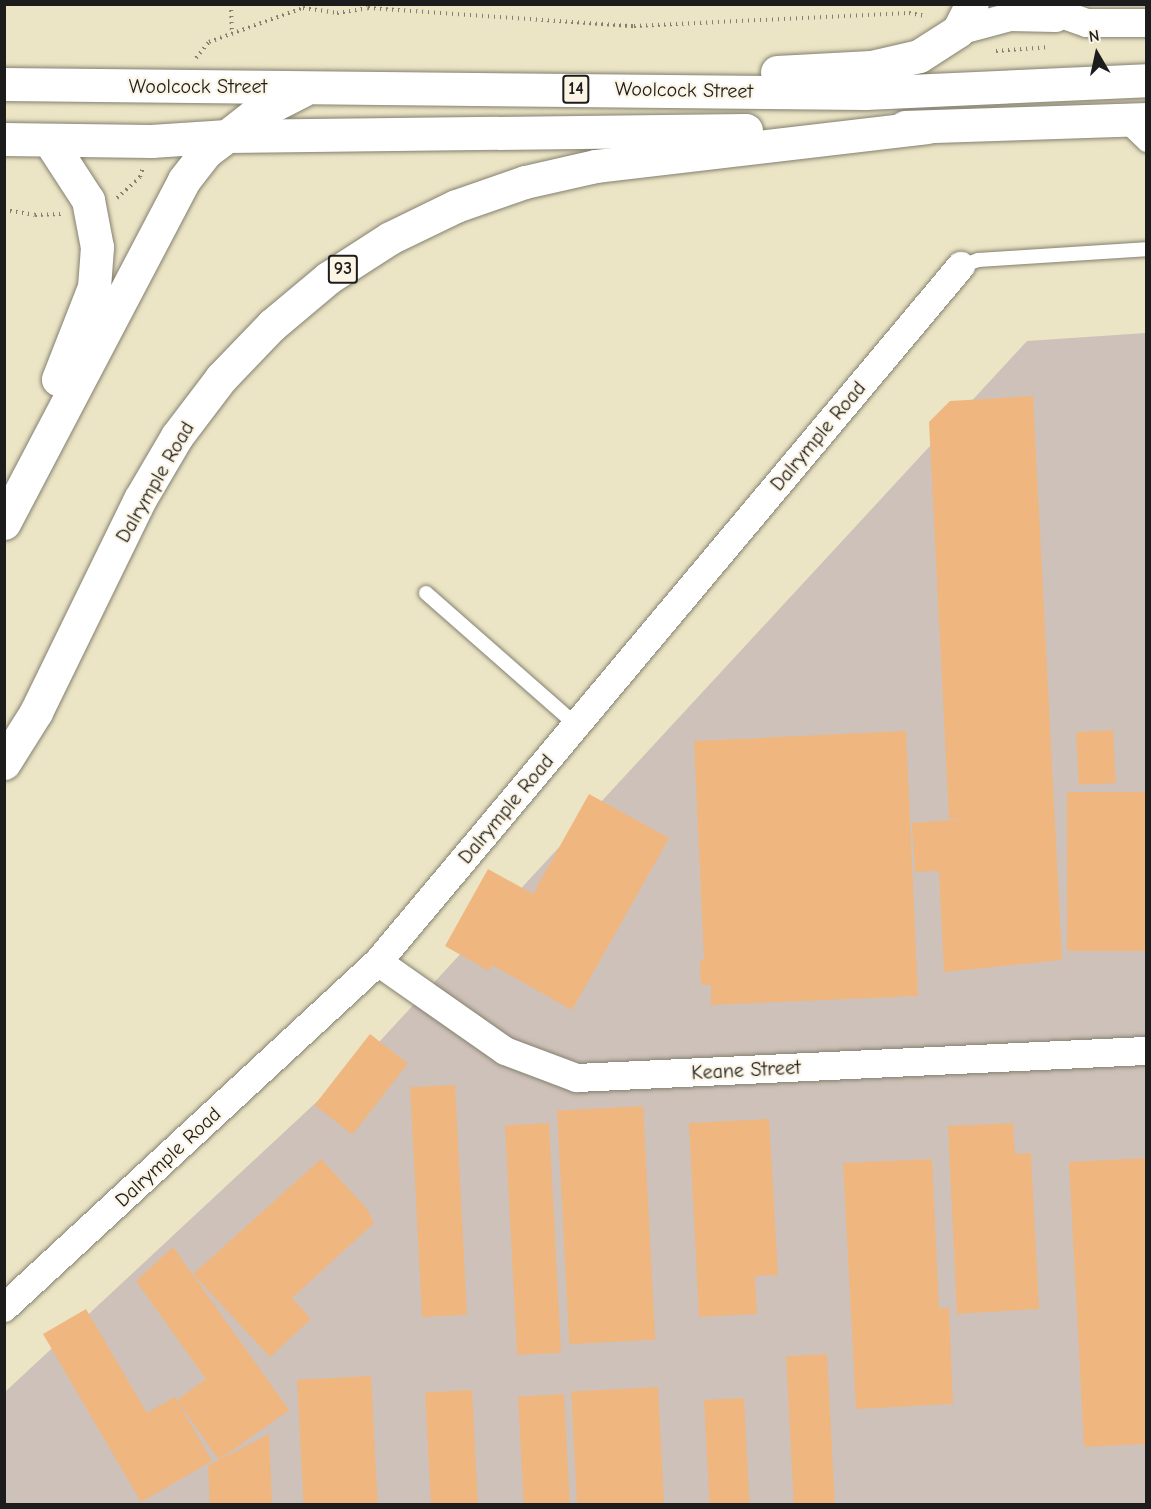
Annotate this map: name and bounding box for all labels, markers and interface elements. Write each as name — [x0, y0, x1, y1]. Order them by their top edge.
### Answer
north arrow — [1067, 24, 1127, 84]
text: N — [1088, 27, 1101, 46]
street label: Woolcock Street — [129, 74, 267, 98]
road number: 14 — [561, 74, 591, 104]
street label: Woolcock Street — [615, 77, 753, 103]
road number: 93 — [326, 254, 360, 284]
street label: Dalrymple Road — [765, 376, 871, 496]
street label: Dalrymple Road — [111, 417, 199, 547]
street label: Dalrymple Road — [453, 749, 559, 869]
street label: Keane Street — [691, 1055, 801, 1085]
street label: Dalrymple Road — [110, 1102, 226, 1212]

